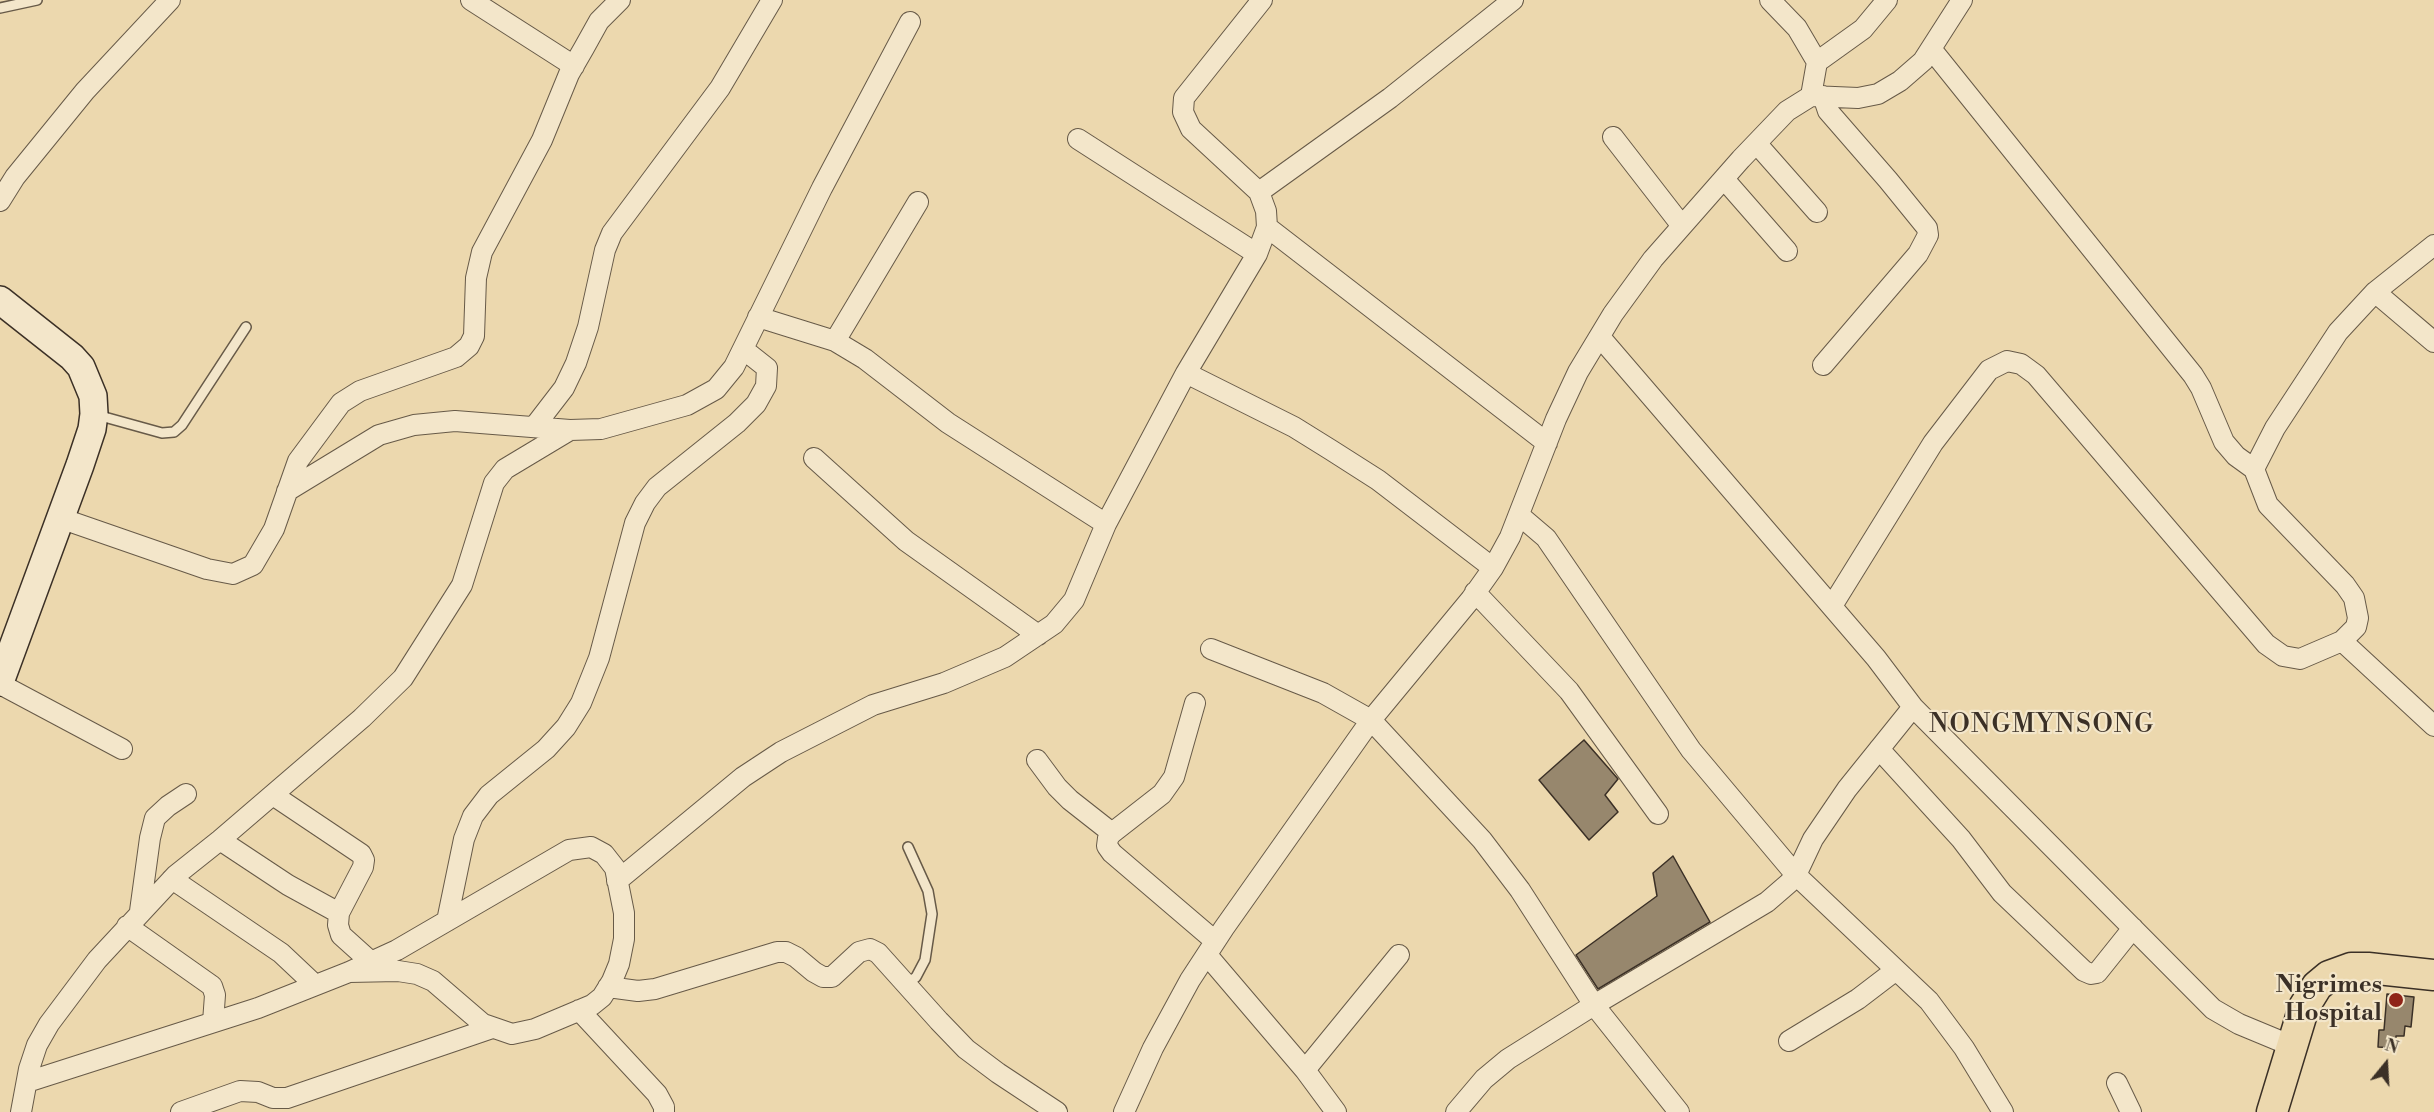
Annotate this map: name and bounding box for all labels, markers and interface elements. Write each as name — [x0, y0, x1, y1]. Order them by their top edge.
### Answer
district label: NONGMYNSONG — [1929, 710, 2155, 742]
place label: Nigrimes Hospital — [2276, 972, 2382, 1028]
marker: Nigrimes Hospital — [2387, 991, 2405, 1009]
north arrow — [2356, 1034, 2416, 1094]
text: N — [2382, 1035, 2401, 1058]

